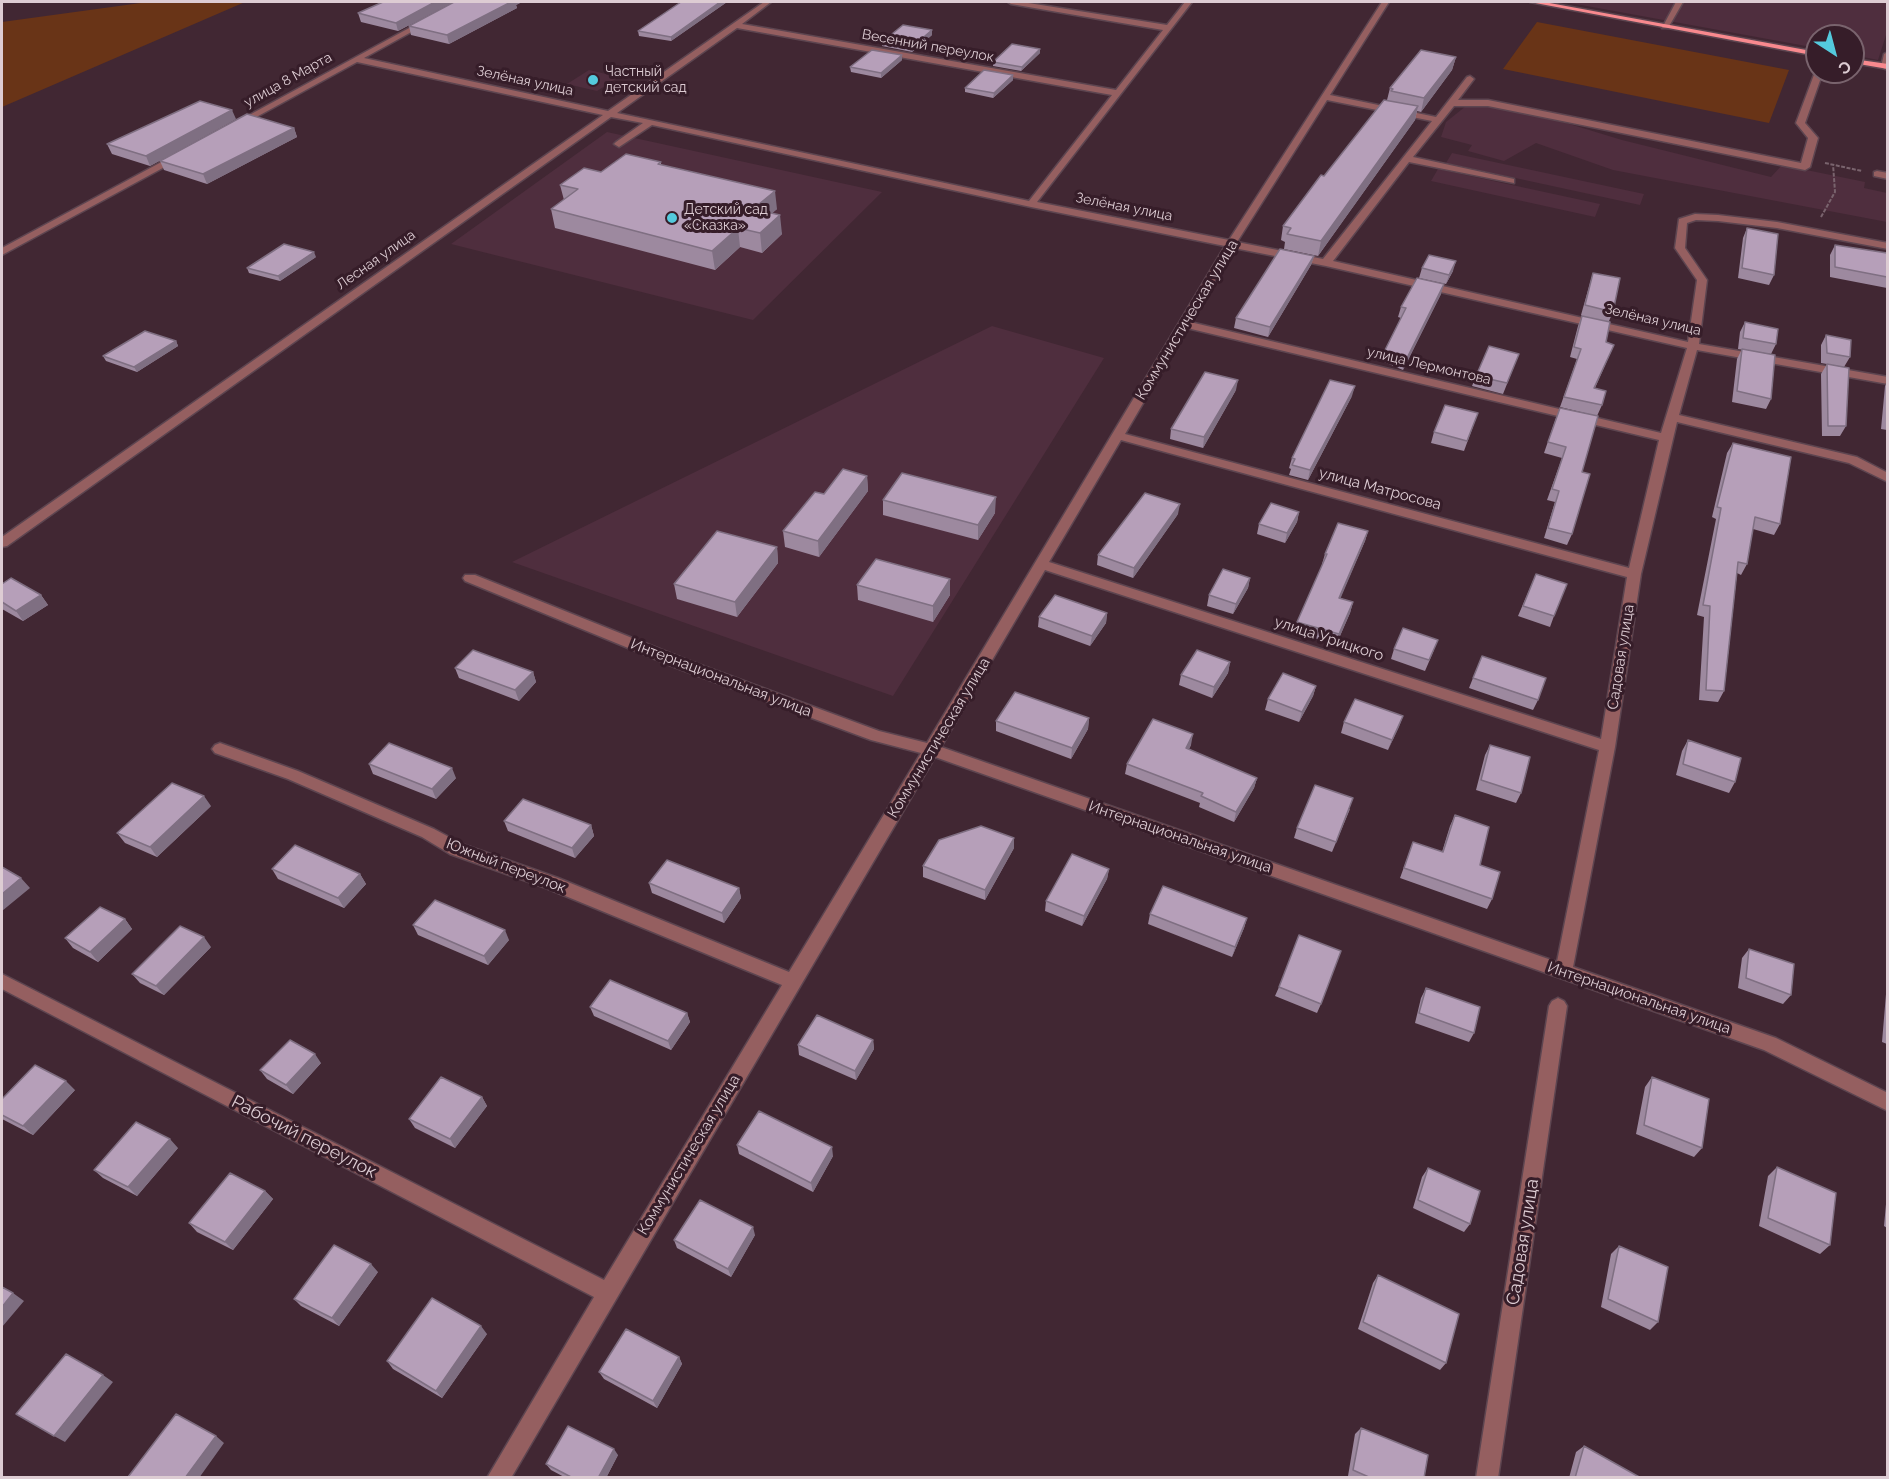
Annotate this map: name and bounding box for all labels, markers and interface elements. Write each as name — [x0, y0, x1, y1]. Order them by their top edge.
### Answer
north arrow — [1805, 24, 1865, 84]
street label: Весенний переулок — [861, 26, 995, 66]
street label: улица 8 Марта — [241, 49, 335, 111]
text: С — [1835, 56, 1855, 78]
street label: Зелёная улица — [475, 63, 575, 99]
place label: Частный детский сад — [605, 64, 687, 96]
marker: Частный детский сад — [586, 73, 600, 87]
street label: Зелёная улица — [1074, 189, 1174, 225]
place label: Детский сад «Сказка» — [684, 202, 768, 234]
marker: Детский сад «Сказка» — [665, 211, 679, 225]
street label: Лесная улица — [333, 227, 419, 293]
street label: Коммунистическая улица — [1132, 237, 1242, 403]
street label: Зелёная улица — [1603, 301, 1703, 339]
street label: улица Лермонтова — [1365, 344, 1493, 388]
street label: улица Матросова — [1317, 464, 1443, 514]
street label: Садовая улица — [1604, 603, 1638, 711]
street label: улица Урицкого — [1272, 613, 1386, 665]
street label: Интернациональная улица — [628, 635, 814, 721]
street label: Коммунистическая улица — [884, 655, 994, 821]
street label: Интернациональная улица — [1086, 797, 1274, 877]
street label: Южный переулок — [444, 835, 568, 897]
street label: Интернациональная улица — [1545, 958, 1733, 1038]
street label: Коммунистическая улица — [634, 1072, 744, 1238]
street label: Рабочий переулок — [228, 1091, 380, 1183]
street label: Садовая улица — [1502, 1177, 1544, 1307]

